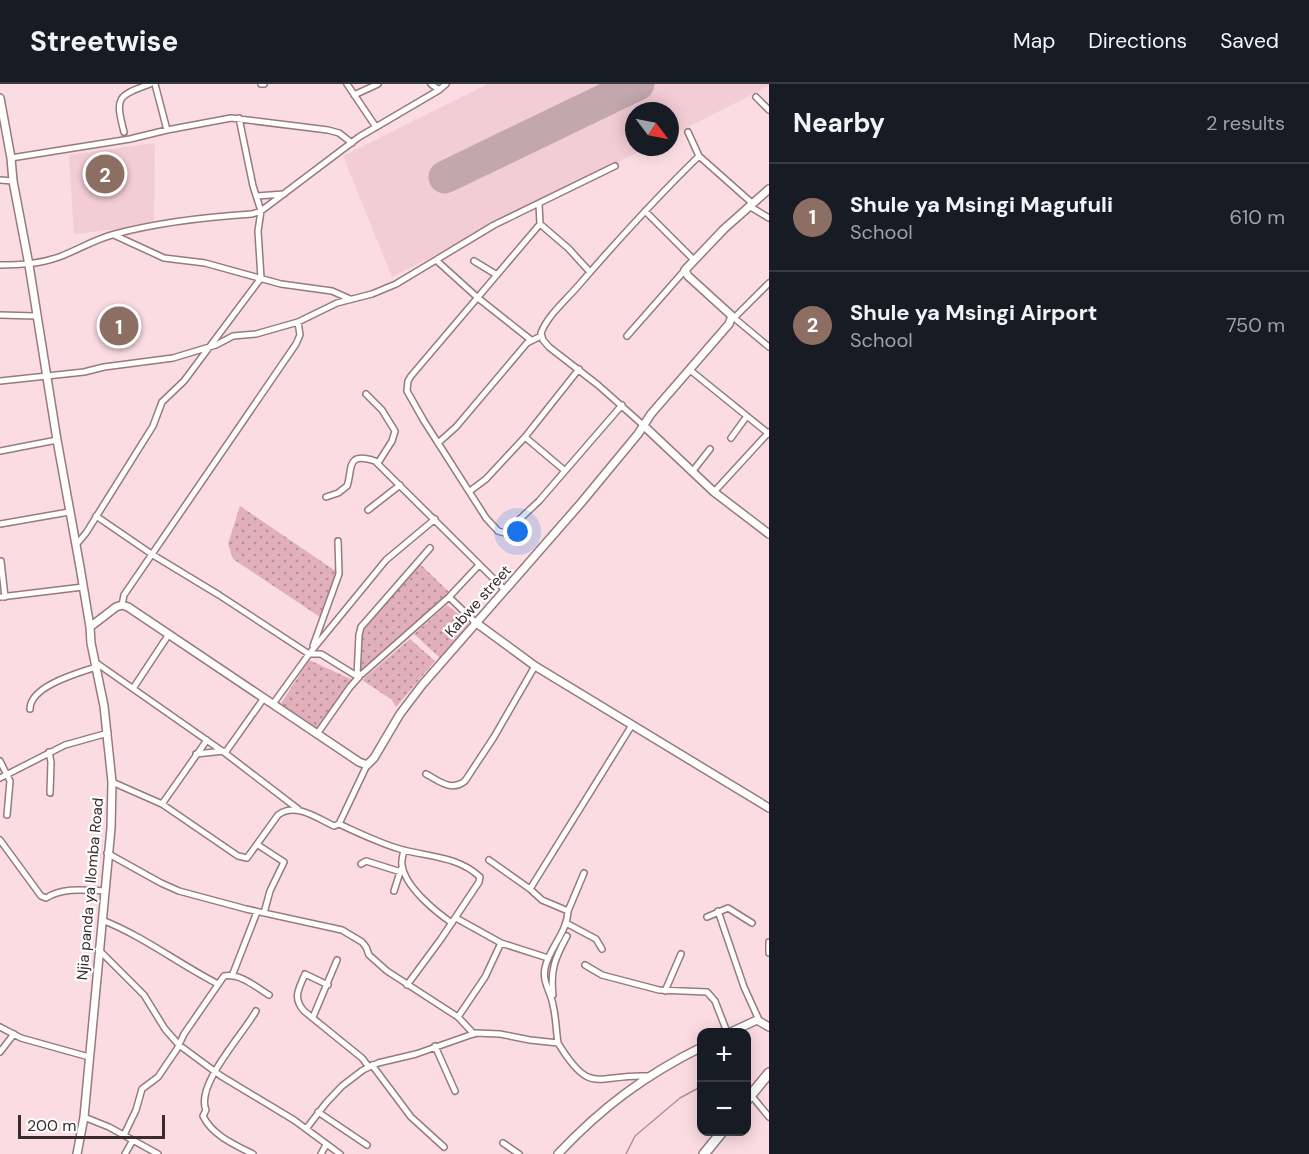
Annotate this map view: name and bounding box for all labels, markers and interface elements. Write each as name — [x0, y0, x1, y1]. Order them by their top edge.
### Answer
text: Streetwise — [30, 23, 178, 60]
text: Map — [1013, 27, 1055, 55]
text: Directions — [1088, 27, 1187, 55]
text: Saved — [1220, 27, 1279, 55]
north arrow — [625, 102, 679, 156]
text: Nearby — [793, 106, 885, 140]
text: 2 results — [1206, 110, 1285, 136]
pin: 2 — [86, 152, 124, 196]
text: Shule ya Msingi Magufuli — [850, 190, 1113, 219]
text: 1 — [809, 204, 816, 230]
text: 610 m — [1229, 204, 1285, 230]
text: School — [850, 219, 913, 245]
text: Shule ya Msingi Airport — [850, 298, 1097, 327]
pin: 1 — [100, 304, 138, 348]
text: 2 — [807, 312, 818, 338]
text: 750 m — [1226, 312, 1285, 338]
text: School — [850, 327, 913, 353]
your location — [503, 517, 532, 546]
street label: Kabwe street — [440, 561, 516, 641]
street label: Njia panda ya Ilomba Road — [72, 797, 108, 981]
map controls — [697, 1028, 751, 1136]
button: + — [697, 1028, 751, 1082]
button: − — [697, 1082, 751, 1136]
scale bar — [18, 1112, 165, 1140]
text: 200 m — [27, 1115, 76, 1136]

